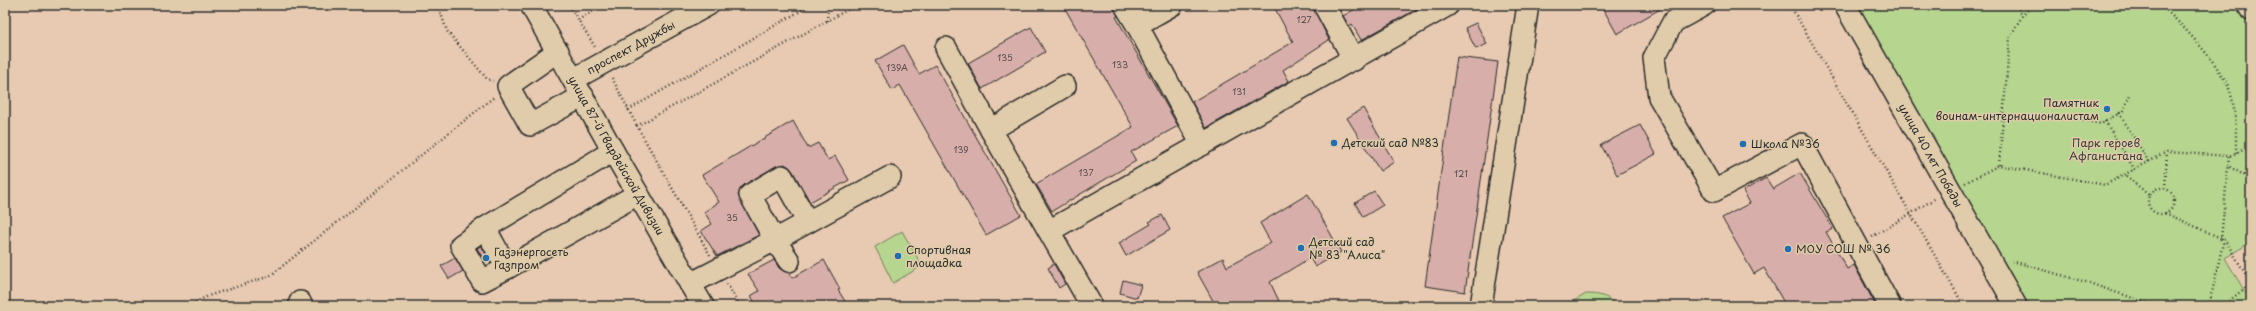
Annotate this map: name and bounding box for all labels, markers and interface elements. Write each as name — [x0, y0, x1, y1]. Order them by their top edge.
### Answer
house number: 127 — [1296, 12, 1312, 26]
street label: проспект Дружбы — [583, 16, 678, 78]
house number: 135 — [997, 50, 1013, 64]
house number: 133 — [1112, 57, 1128, 71]
house number: 139А — [886, 60, 908, 74]
street label: улица 87-й Гвардейской Дивизии — [564, 72, 669, 238]
house number: 131 — [1232, 84, 1246, 98]
place label: Памятник воинам-интернационалистам — [1936, 94, 2099, 124]
street label: улица 40 лет Победы — [1895, 100, 1967, 210]
marker: Памятник воинам-интернационалистам — [2102, 104, 2112, 114]
place label: Детский сад №83 — [1341, 134, 1439, 151]
park label: Парк героев Афганистана — [2069, 134, 2143, 164]
place label: Школа №36 — [1751, 135, 1820, 152]
marker: Детский сад №83 — [1329, 138, 1339, 148]
marker: Школа №36 — [1738, 139, 1748, 149]
house number: 139 — [953, 142, 969, 156]
house number: 137 — [1079, 165, 1093, 179]
house number: 121 — [1454, 166, 1468, 180]
house number: 35 — [726, 210, 738, 224]
place label: Детский сад № 83 "Алиса" — [1308, 233, 1385, 263]
place label: МОУ СОШ № 36 — [1796, 240, 1891, 257]
place label: Спортивная площадка — [906, 241, 971, 271]
place label: Газэнергосеть Газпром — [494, 243, 569, 273]
marker: Детский сад № 83 "Алиса" — [1296, 243, 1306, 253]
marker: МОУ СОШ № 36 — [1783, 244, 1793, 254]
marker: Спортивная площадка — [893, 251, 903, 261]
marker: Газэнергосеть Газпром — [481, 253, 491, 263]

